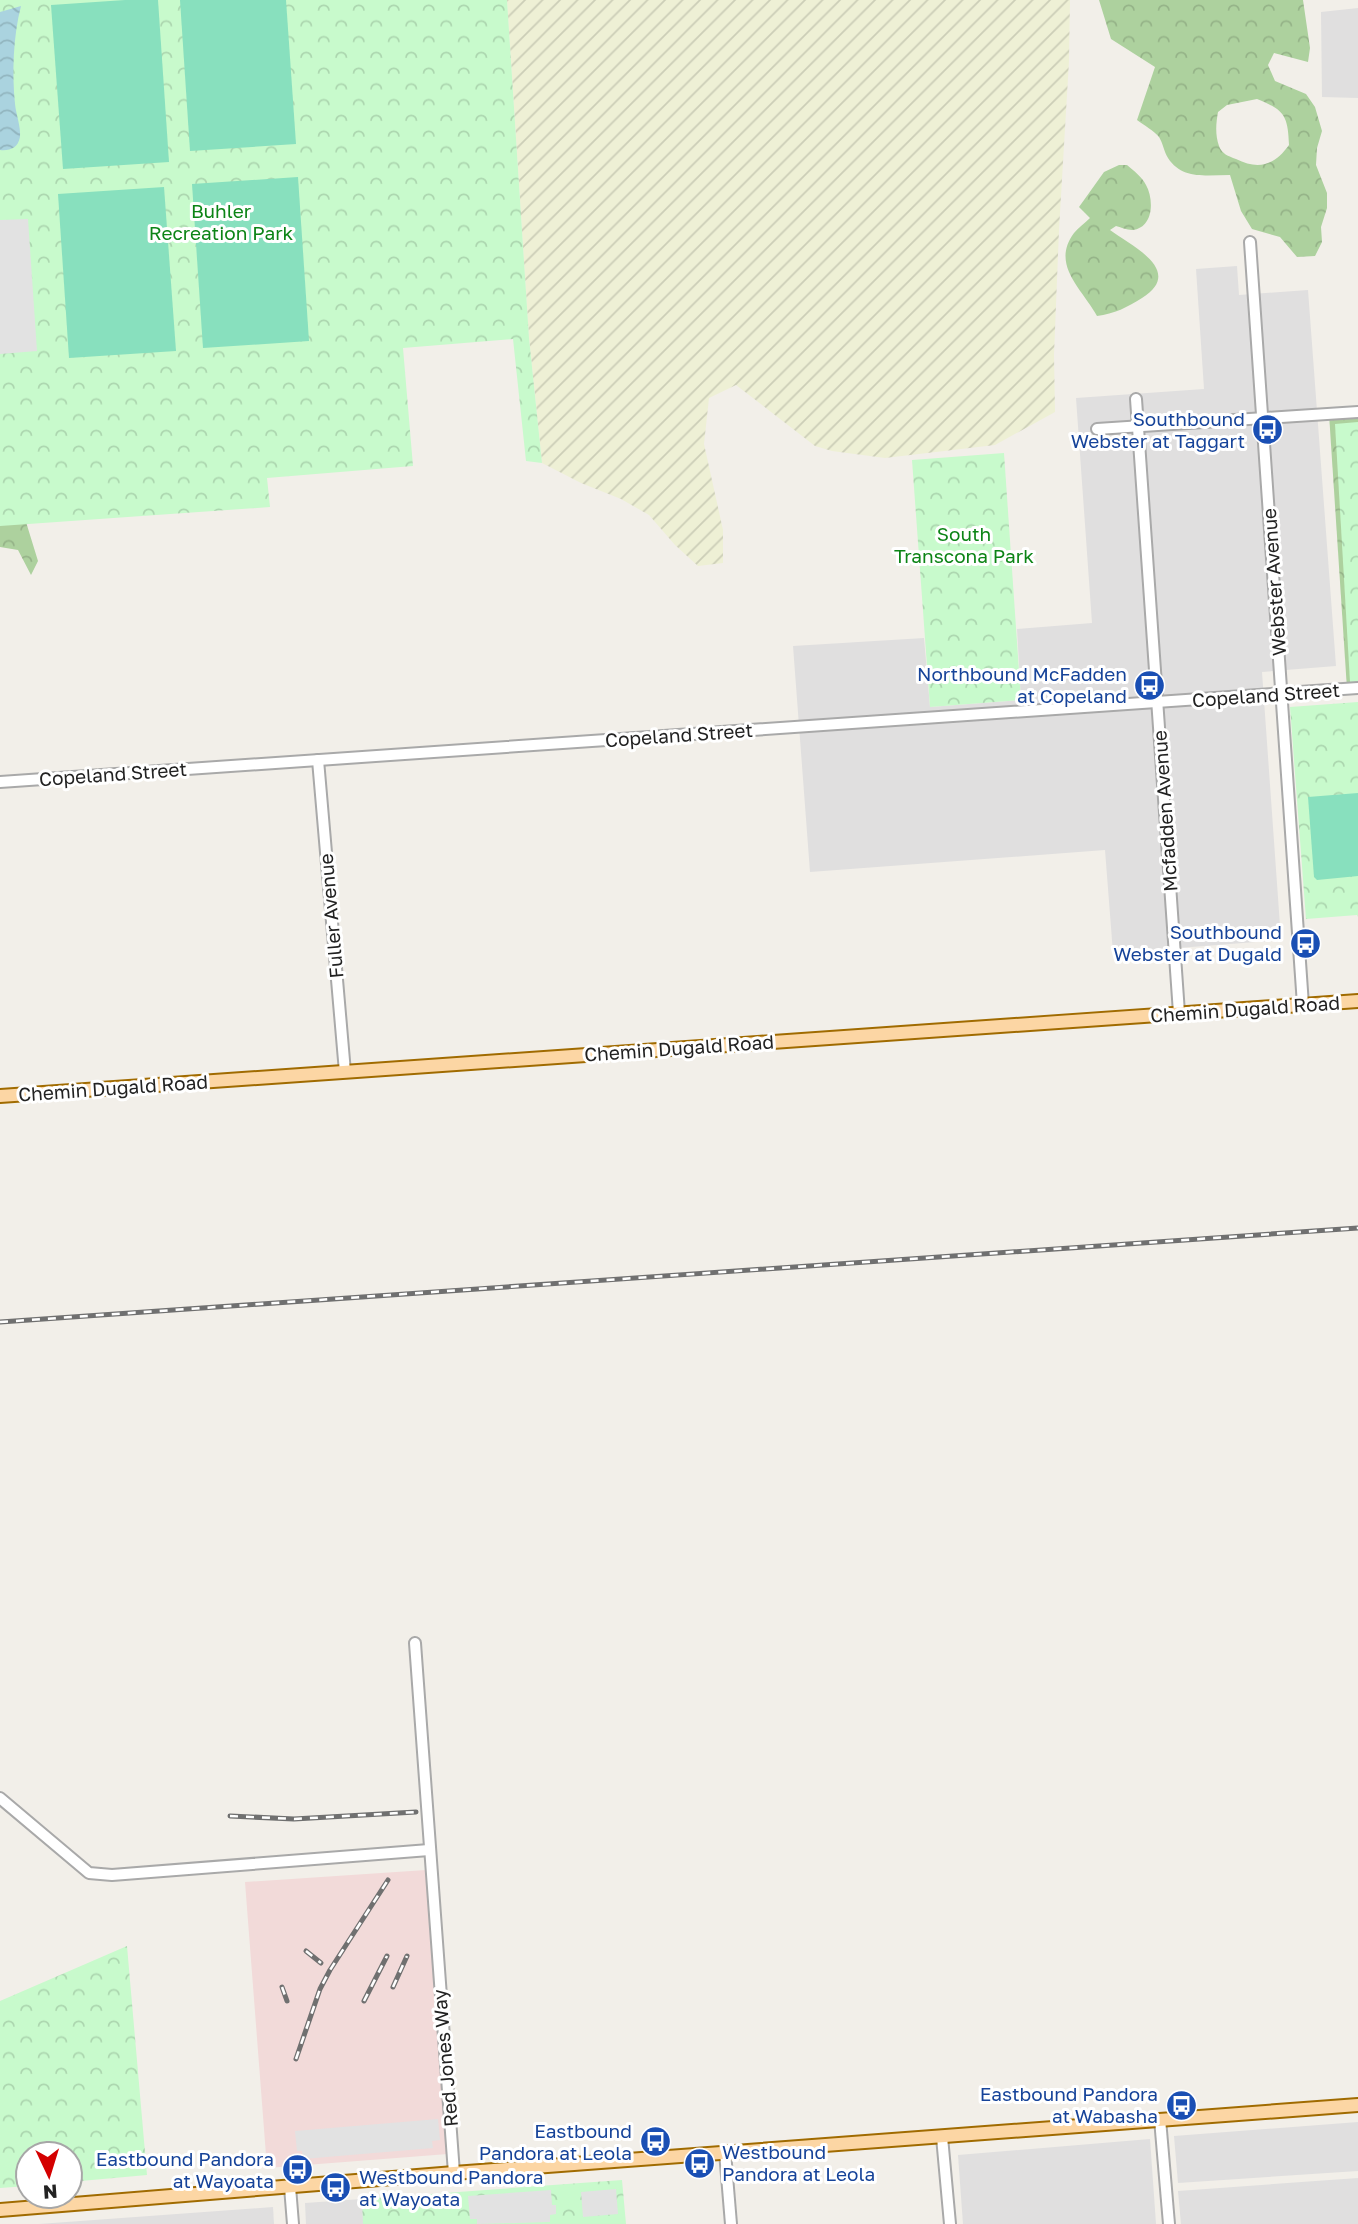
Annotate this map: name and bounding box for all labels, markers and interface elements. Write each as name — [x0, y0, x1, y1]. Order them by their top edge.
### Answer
park label: Buhler Recreation Park — [149, 199, 294, 244]
place label: Southbound Webster at Taggart — [1071, 407, 1245, 452]
bus stop icon: Southbound Webster at Taggart — [1251, 413, 1285, 447]
street label: Webster Avenue — [1257, 507, 1290, 657]
park label: South Transcona Park — [894, 522, 1034, 567]
place label: Northbound McFadden at Copeland — [917, 662, 1127, 707]
bus stop icon: Northbound McFadden at Copeland — [1133, 668, 1167, 702]
street label: Copeland Street — [1191, 678, 1341, 711]
street label: Copeland Street — [604, 718, 754, 751]
street label: Mcfadden Avenue — [1147, 730, 1182, 892]
street label: Copeland Street — [38, 757, 188, 790]
street label: Fuller Avenue — [314, 853, 347, 979]
place label: Southbound Webster at Dugald — [1113, 920, 1282, 965]
bus stop icon: Southbound Webster at Dugald — [1288, 926, 1322, 960]
street label: Chemin Dugald Road — [1149, 990, 1341, 1027]
street label: Chemin Dugald Road — [583, 1029, 775, 1066]
street label: Chemin Dugald Road — [17, 1069, 209, 1106]
street label: Red Jones Way — [427, 1988, 462, 2128]
place label: Eastbound Pandora at Wabasha — [980, 2082, 1158, 2127]
bus stop icon: Eastbound Pandora at Wabasha — [1164, 2088, 1198, 2122]
place label: Eastbound Pandora at Leola — [479, 2119, 632, 2164]
bus stop icon: Eastbound Pandora at Leola — [638, 2125, 672, 2159]
north arrow — [14, 2140, 84, 2210]
place label: Westbound Pandora at Leola — [722, 2140, 875, 2185]
bus stop icon: Westbound Pandora at Leola — [682, 2146, 716, 2180]
place label: Eastbound Pandora at Wayoata — [96, 2147, 274, 2192]
bus stop icon: Eastbound Pandora at Wayoata — [280, 2153, 314, 2187]
place label: Westbound Pandora at Wayoata — [359, 2165, 544, 2210]
bus stop icon: Westbound Pandora at Wayoata — [319, 2171, 353, 2205]
text: N — [42, 2180, 58, 2204]

